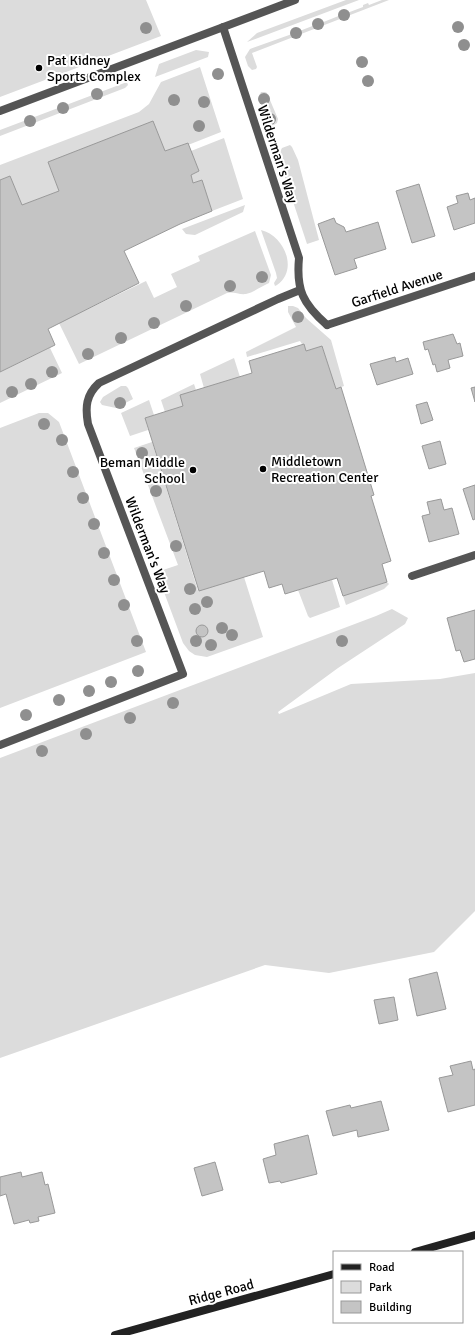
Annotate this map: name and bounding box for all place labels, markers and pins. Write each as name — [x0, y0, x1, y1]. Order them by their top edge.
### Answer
place label: Pat Kidney Sports Complex — [47, 52, 141, 85]
marker: Pat Kidney Sports Complex — [34, 63, 44, 73]
place label: Middletown Recreation Center — [271, 453, 379, 486]
place label: Beman Middle School — [100, 454, 185, 487]
marker: Middletown Recreation Center — [258, 464, 268, 474]
marker: Beman Middle School — [188, 465, 198, 475]

